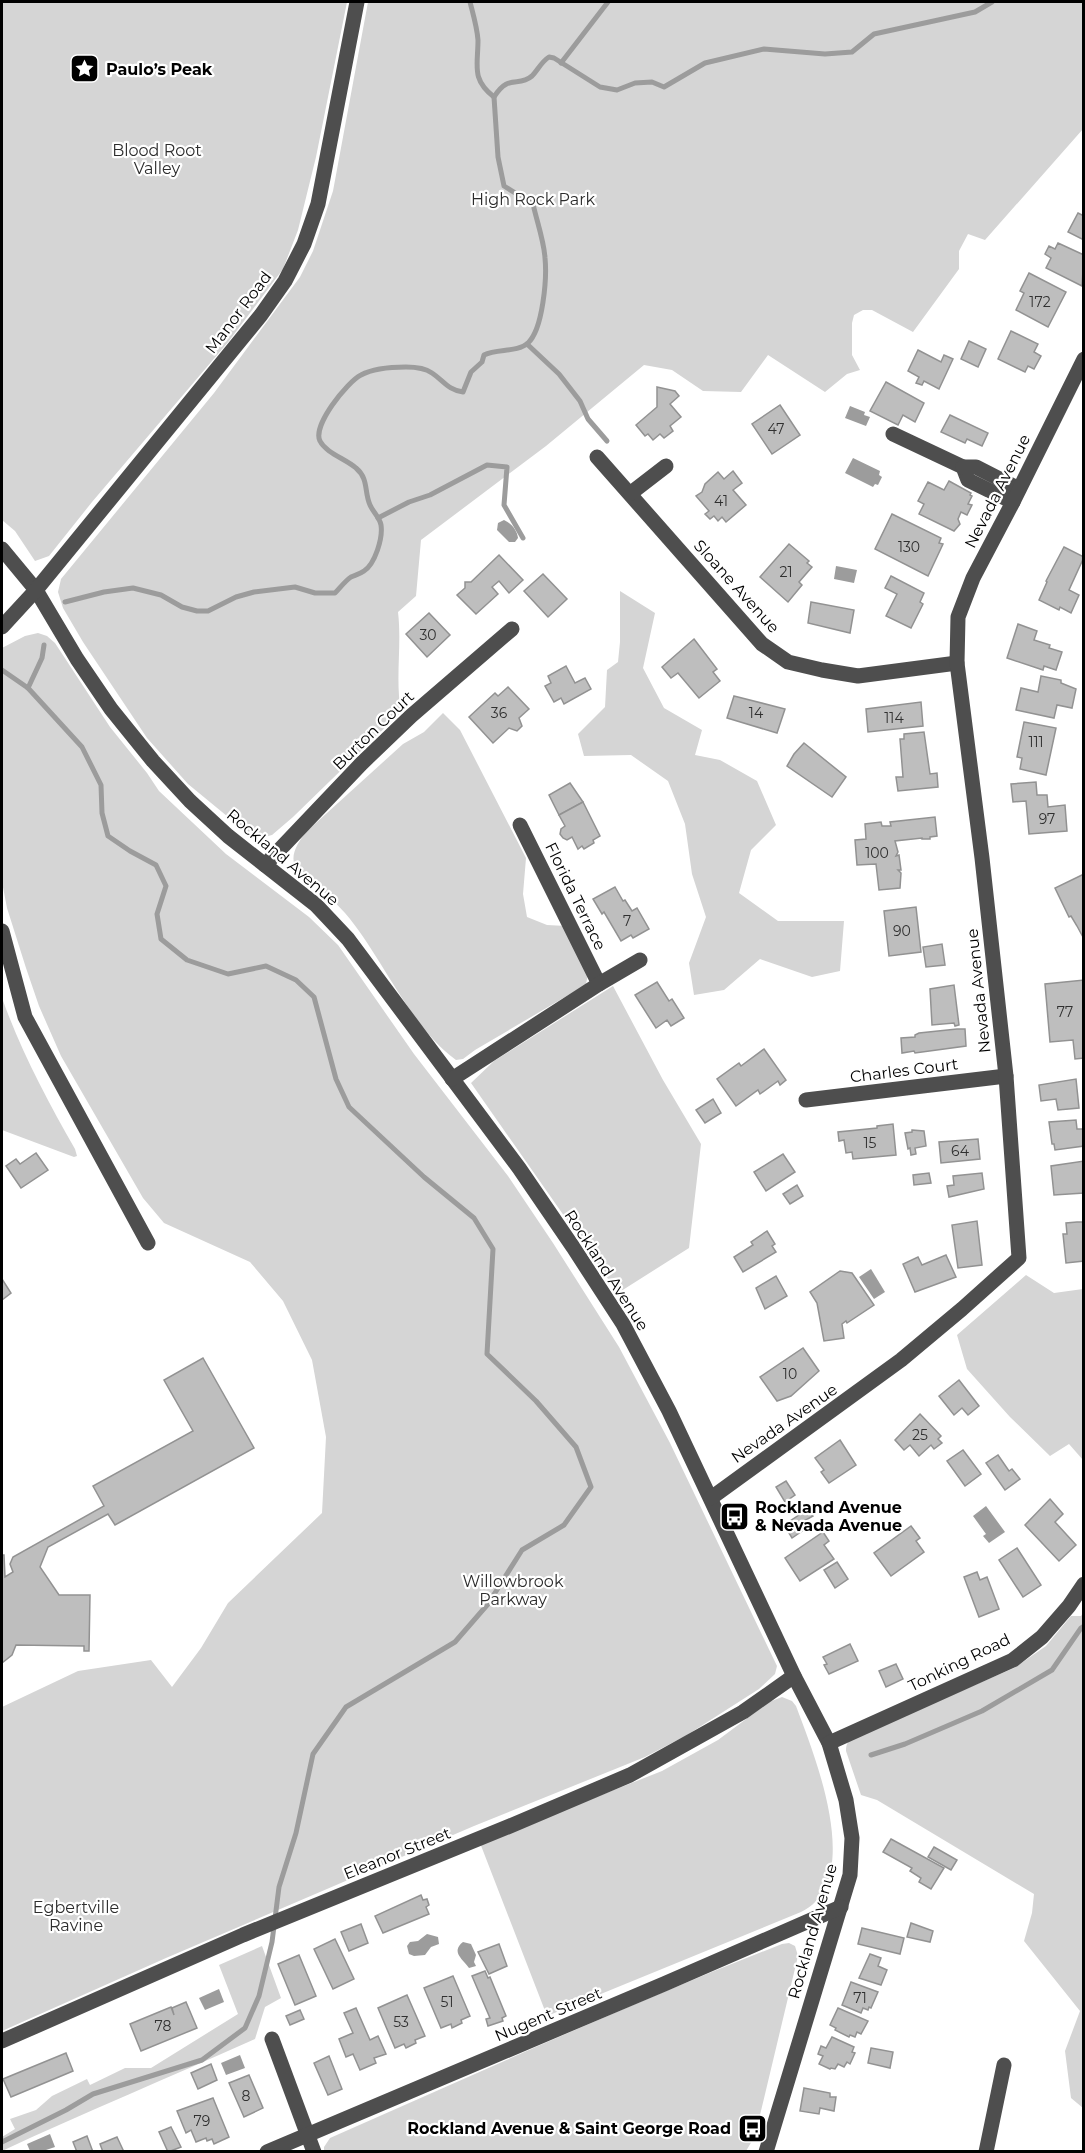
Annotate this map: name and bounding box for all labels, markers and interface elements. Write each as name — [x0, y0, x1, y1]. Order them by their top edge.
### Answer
place icon: Paulo’s Peak — [69, 53, 101, 85]
place label: Paulo’s Peak — [106, 60, 213, 79]
park label: Blood Root Valley — [112, 141, 202, 178]
park label: High Rock Park — [471, 190, 595, 209]
street label: Manor Road — [201, 267, 275, 357]
house number: 172 — [1029, 293, 1051, 311]
house number: 47 — [768, 420, 784, 438]
street label: Nevada Avenue — [961, 431, 1034, 551]
house number: 41 — [714, 492, 728, 510]
street label: Sloane Avenue — [690, 536, 783, 637]
house number: 130 — [898, 538, 920, 556]
house number: 21 — [779, 563, 793, 581]
house number: 30 — [419, 626, 437, 644]
street label: Burton Court — [329, 686, 418, 774]
house number: 36 — [491, 704, 508, 722]
house number: 14 — [749, 704, 764, 722]
house number: 114 — [884, 709, 904, 727]
house number: 111 — [1028, 733, 1044, 751]
street label: Rockland Avenue — [223, 805, 342, 910]
house number: 97 — [1039, 810, 1055, 828]
street label: Florida Terrace — [541, 839, 610, 953]
house number: 100 — [865, 844, 889, 862]
house number: 7 — [623, 912, 631, 930]
house number: 90 — [893, 922, 911, 940]
street label: Nevada Avenue — [963, 928, 994, 1054]
house number: 77 — [1057, 1003, 1073, 1021]
street label: Charles Court — [849, 1054, 960, 1087]
house number: 15 — [864, 1134, 877, 1152]
house number: 64 — [951, 1142, 970, 1160]
street label: Rockland Avenue — [560, 1206, 653, 1334]
house number: 10 — [783, 1365, 797, 1383]
street label: Nevada Avenue — [728, 1380, 841, 1467]
house number: 25 — [912, 1426, 928, 1444]
place label: Rockland Avenue & Nevada Avenue — [755, 1498, 902, 1535]
bus stop icon: Rockland Avenue & Nevada Avenue — [718, 1500, 750, 1532]
park label: Willowbrook Parkway — [463, 1572, 564, 1609]
street label: Tonking Road — [905, 1630, 1013, 1695]
street label: Eleanor Street — [341, 1823, 454, 1884]
street label: Rockland Avenue — [784, 1861, 841, 2001]
park label: Egbertville Ravine — [33, 1898, 119, 1935]
street label: Nugent Street — [492, 1983, 605, 2046]
house number: 71 — [853, 1989, 867, 2007]
house number: 51 — [441, 1993, 453, 2011]
house number: 53 — [393, 2013, 409, 2031]
house number: 78 — [155, 2017, 172, 2035]
house number: 8 — [242, 2087, 251, 2105]
house number: 79 — [194, 2112, 210, 2130]
bus stop icon: Rockland Avenue & Saint George Road — [736, 2112, 768, 2144]
place label: Rockland Avenue & Saint George Road — [407, 2119, 731, 2138]

